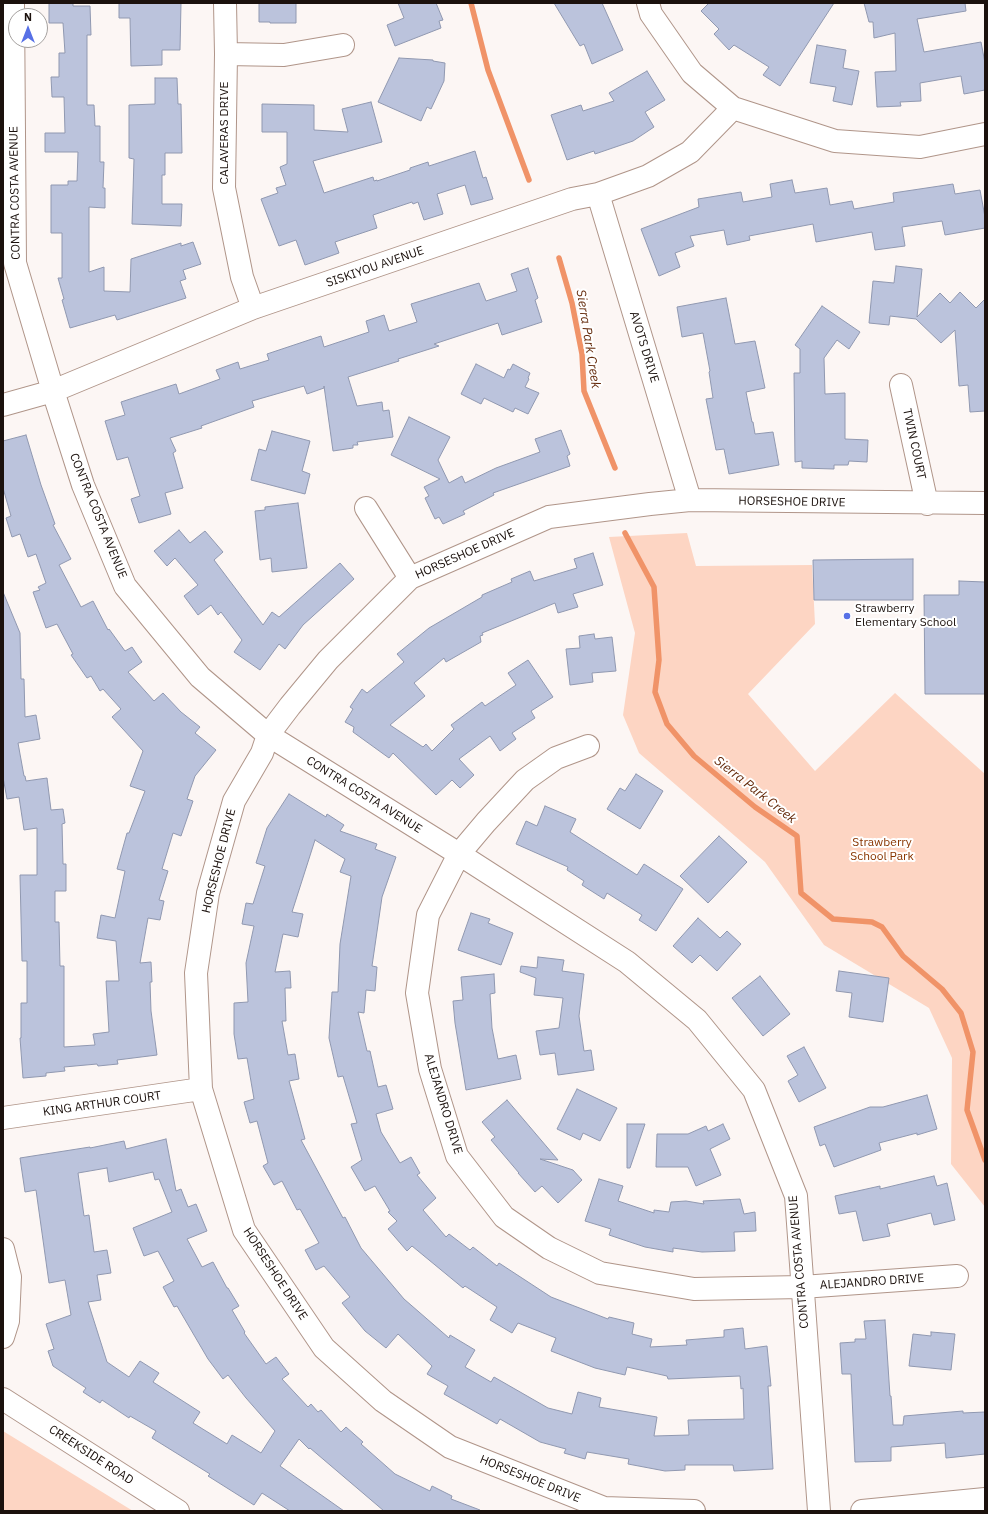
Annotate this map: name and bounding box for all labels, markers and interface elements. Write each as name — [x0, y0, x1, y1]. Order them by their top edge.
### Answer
north arrow — [8, 8, 48, 48]
text: N — [24, 10, 32, 24]
street label: CALAVERAS DRIVE — [218, 82, 232, 184]
street label: CONTRA COSTA AVENUE — [7, 126, 23, 260]
street label: SISKIYOU AVENUE — [324, 244, 426, 290]
water label: Sierra Park Creek — [573, 289, 603, 389]
street label: AVOTS DRIVE — [626, 310, 662, 384]
street label: TWIN COURT — [899, 407, 929, 481]
street label: CONTRA COSTA AVENUE — [66, 451, 130, 581]
street label: HORSESHOE DRIVE — [738, 494, 846, 510]
street label: HORSESHOE DRIVE — [413, 526, 517, 582]
place label: Strawberry Elementary School — [855, 602, 956, 630]
marker: Strawberry Elementary School — [842, 611, 852, 621]
street label: CONTRA COSTA AVENUE — [304, 753, 424, 837]
water label: Sierra Park Creek — [711, 753, 799, 827]
street label: HORSESHOE DRIVE — [199, 807, 239, 915]
park label: Strawberry School Park — [850, 836, 914, 864]
street label: ALEJANDRO DRIVE — [421, 1052, 465, 1156]
street label: KING ARTHUR COURT — [42, 1089, 162, 1119]
street label: CONTRA COSTA AVENUE — [786, 1195, 812, 1329]
street label: HORSESHOE DRIVE — [240, 1225, 310, 1323]
street label: ALEJANDRO DRIVE — [819, 1271, 925, 1293]
street label: CREEKSIDE ROAD — [46, 1422, 136, 1488]
street label: HORSESHOE DRIVE — [478, 1452, 582, 1506]

